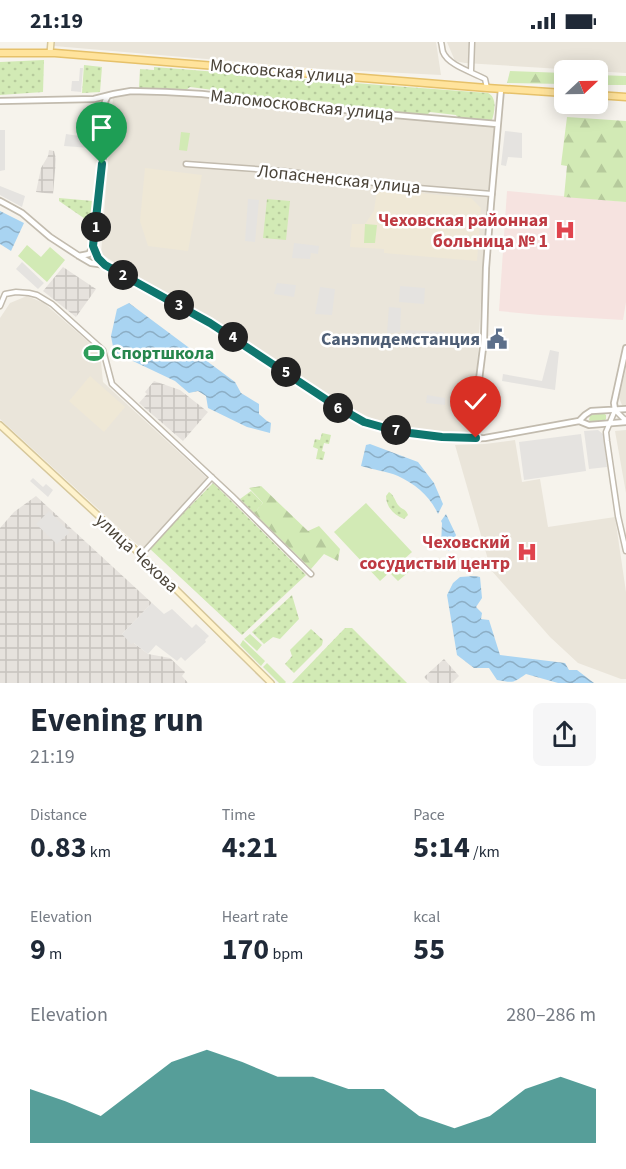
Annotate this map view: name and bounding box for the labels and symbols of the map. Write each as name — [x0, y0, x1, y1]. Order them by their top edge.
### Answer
street label: Московская улица — [209, 53, 355, 90]
north arrow — [554, 60, 608, 114]
street label: Маломосковская улица — [209, 83, 395, 128]
pin — [76, 102, 127, 164]
street label: Лопасненская улица — [256, 159, 422, 200]
place label: Чеховская районная больница № 1 — [378, 208, 548, 254]
pin: 1 — [81, 212, 111, 242]
hospital icon: Чеховская районная больница № 1 — [553, 218, 577, 242]
pin: 2 — [108, 260, 138, 290]
pin: 3 — [164, 290, 194, 320]
pin: 4 — [218, 322, 248, 352]
place label: Санэпидемстанция — [321, 327, 480, 352]
public building icon: Санэпидемстанция — [485, 327, 509, 351]
sports icon: Спортшкола — [82, 341, 106, 365]
place label: Спортшкола — [111, 341, 214, 366]
pin: 5 — [271, 357, 301, 387]
pin — [450, 376, 501, 438]
pin: 6 — [323, 393, 353, 423]
pin: 7 — [381, 415, 411, 445]
street label: улица Чехова — [89, 508, 184, 599]
place label: Чеховский сосудистый центр — [359, 530, 510, 576]
hospital icon: Чеховский сосудистый центр — [515, 540, 539, 564]

